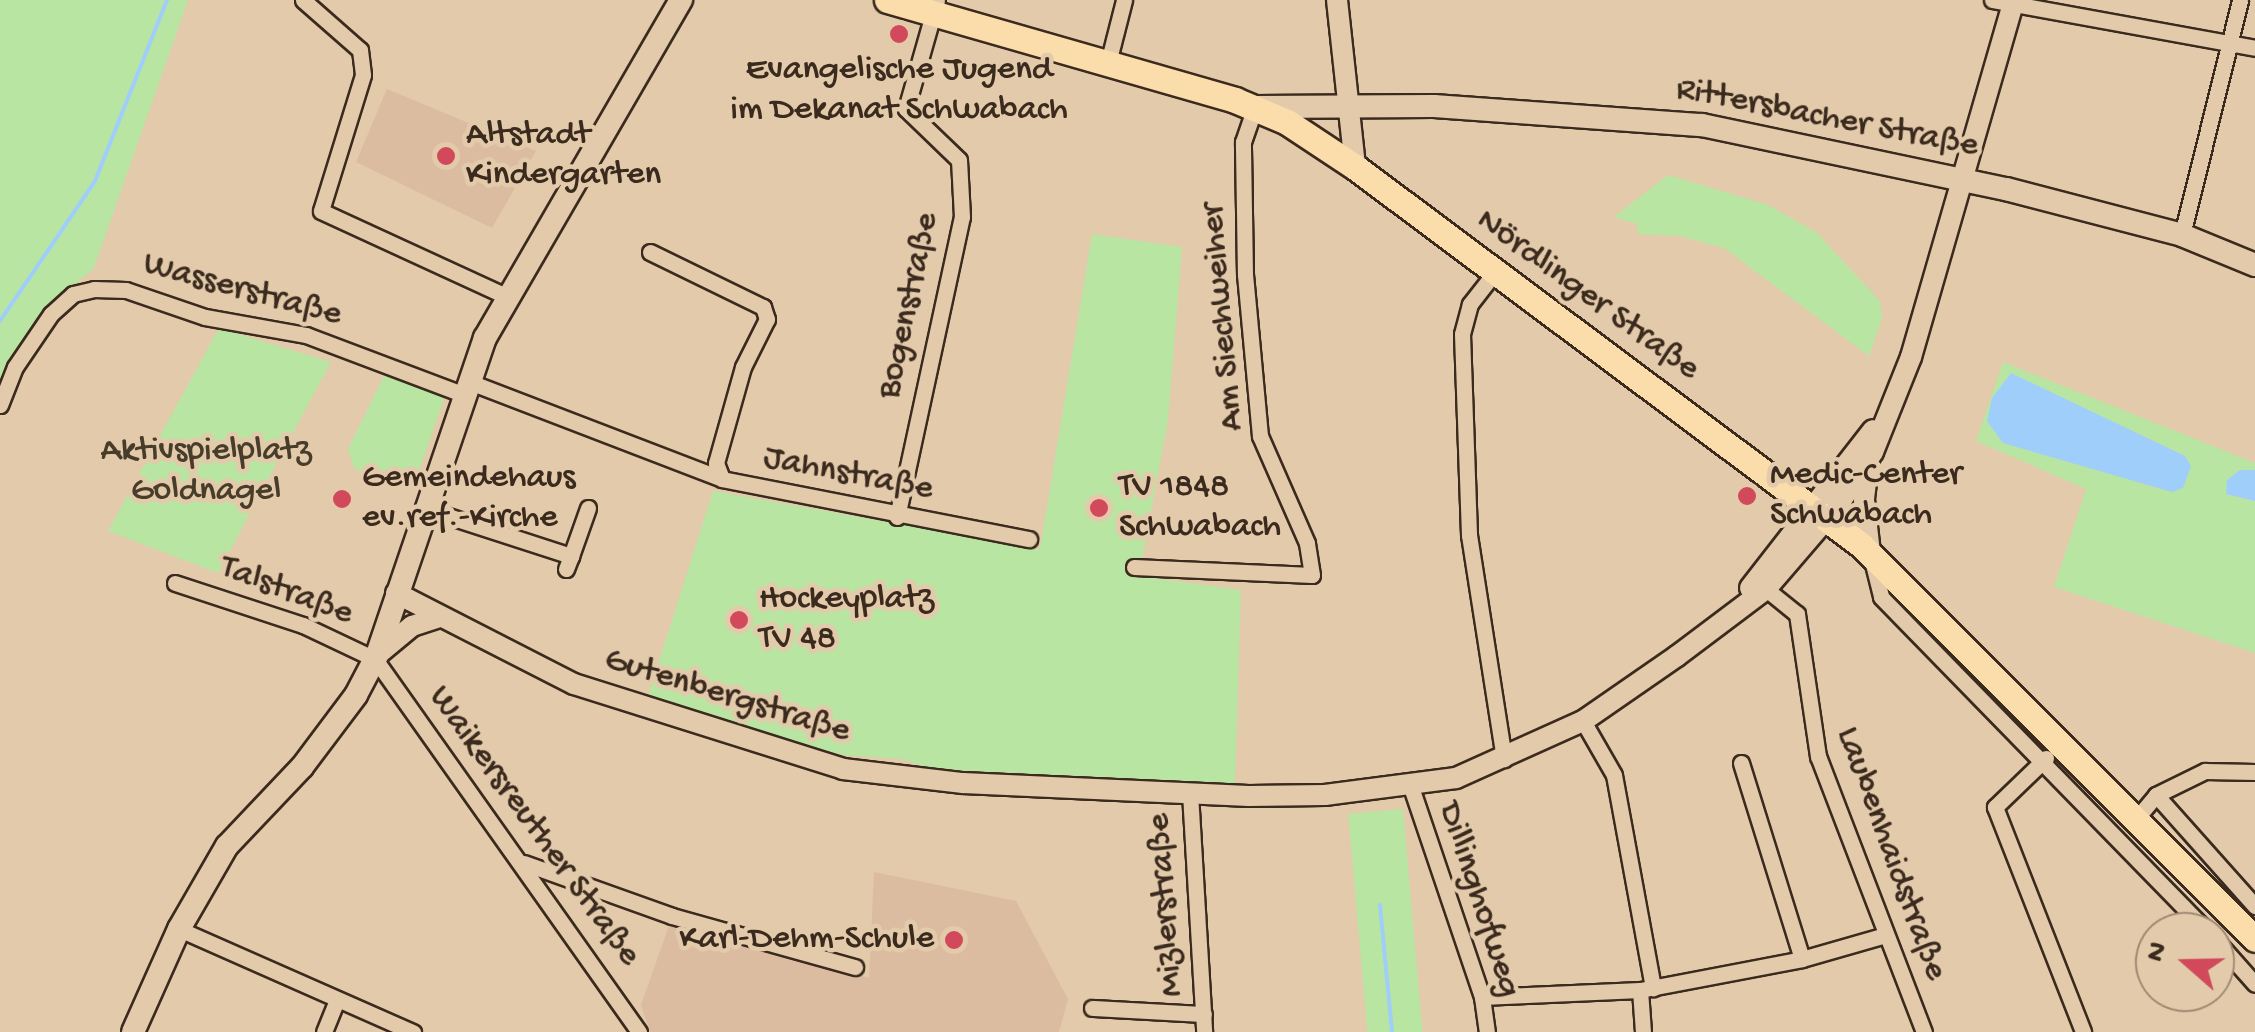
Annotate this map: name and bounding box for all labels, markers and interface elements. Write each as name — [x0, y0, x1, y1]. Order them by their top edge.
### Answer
marker: Evangelische Jugend im Dekanat Schwabach — [888, 23, 910, 45]
place label: Evangelische Jugend im Dekanat Schwabach — [730, 50, 1068, 132]
street label: Rittersbacher Straße — [1672, 69, 1982, 169]
place label: Altstadt Kindergarten — [466, 115, 661, 197]
marker: Altstadt Kindergarten — [435, 145, 457, 167]
street label: Am Siechweiher — [1193, 201, 1255, 433]
street label: Nördlinger Straße — [1467, 201, 1707, 391]
street label: Bogenstraße — [870, 209, 950, 403]
street label: Wasserstraße — [138, 244, 346, 338]
park label: Aktivspielplatz Goldnagel — [100, 431, 312, 513]
street label: Jahnstraße — [760, 438, 936, 512]
place label: Medic-Center Schwabach — [1770, 455, 1962, 537]
place label: Gemeindehaus ev.ref.-Kirche — [362, 458, 575, 540]
place label: TV 1848 Schwabach — [1119, 467, 1281, 549]
marker: Medic-Center Schwabach — [1734, 483, 1760, 509]
marker: Gemeindehaus ev.ref.-Kirche — [331, 488, 353, 510]
marker: TV 1848 Schwabach — [1088, 497, 1110, 519]
street label: Talstraße — [214, 547, 358, 637]
place label: Hockeyplatz TV 48 — [759, 579, 934, 661]
marker: Hockeyplatz TV 48 — [728, 609, 750, 631]
street label: Gutenbergstraße — [599, 640, 855, 754]
street label: Waikersreuther Straße — [417, 679, 649, 975]
street label: Laubenhaidstraße — [1825, 722, 1955, 986]
street label: Dillinghofweg — [1427, 797, 1529, 1003]
street label: Mizlerstraße — [1140, 812, 1194, 998]
north arrow — [2135, 912, 2235, 1012]
place label: Karl-Dehm-Schule — [680, 919, 934, 961]
marker: Karl-Dehm-Schule — [943, 929, 965, 951]
text: N — [2140, 938, 2177, 966]

